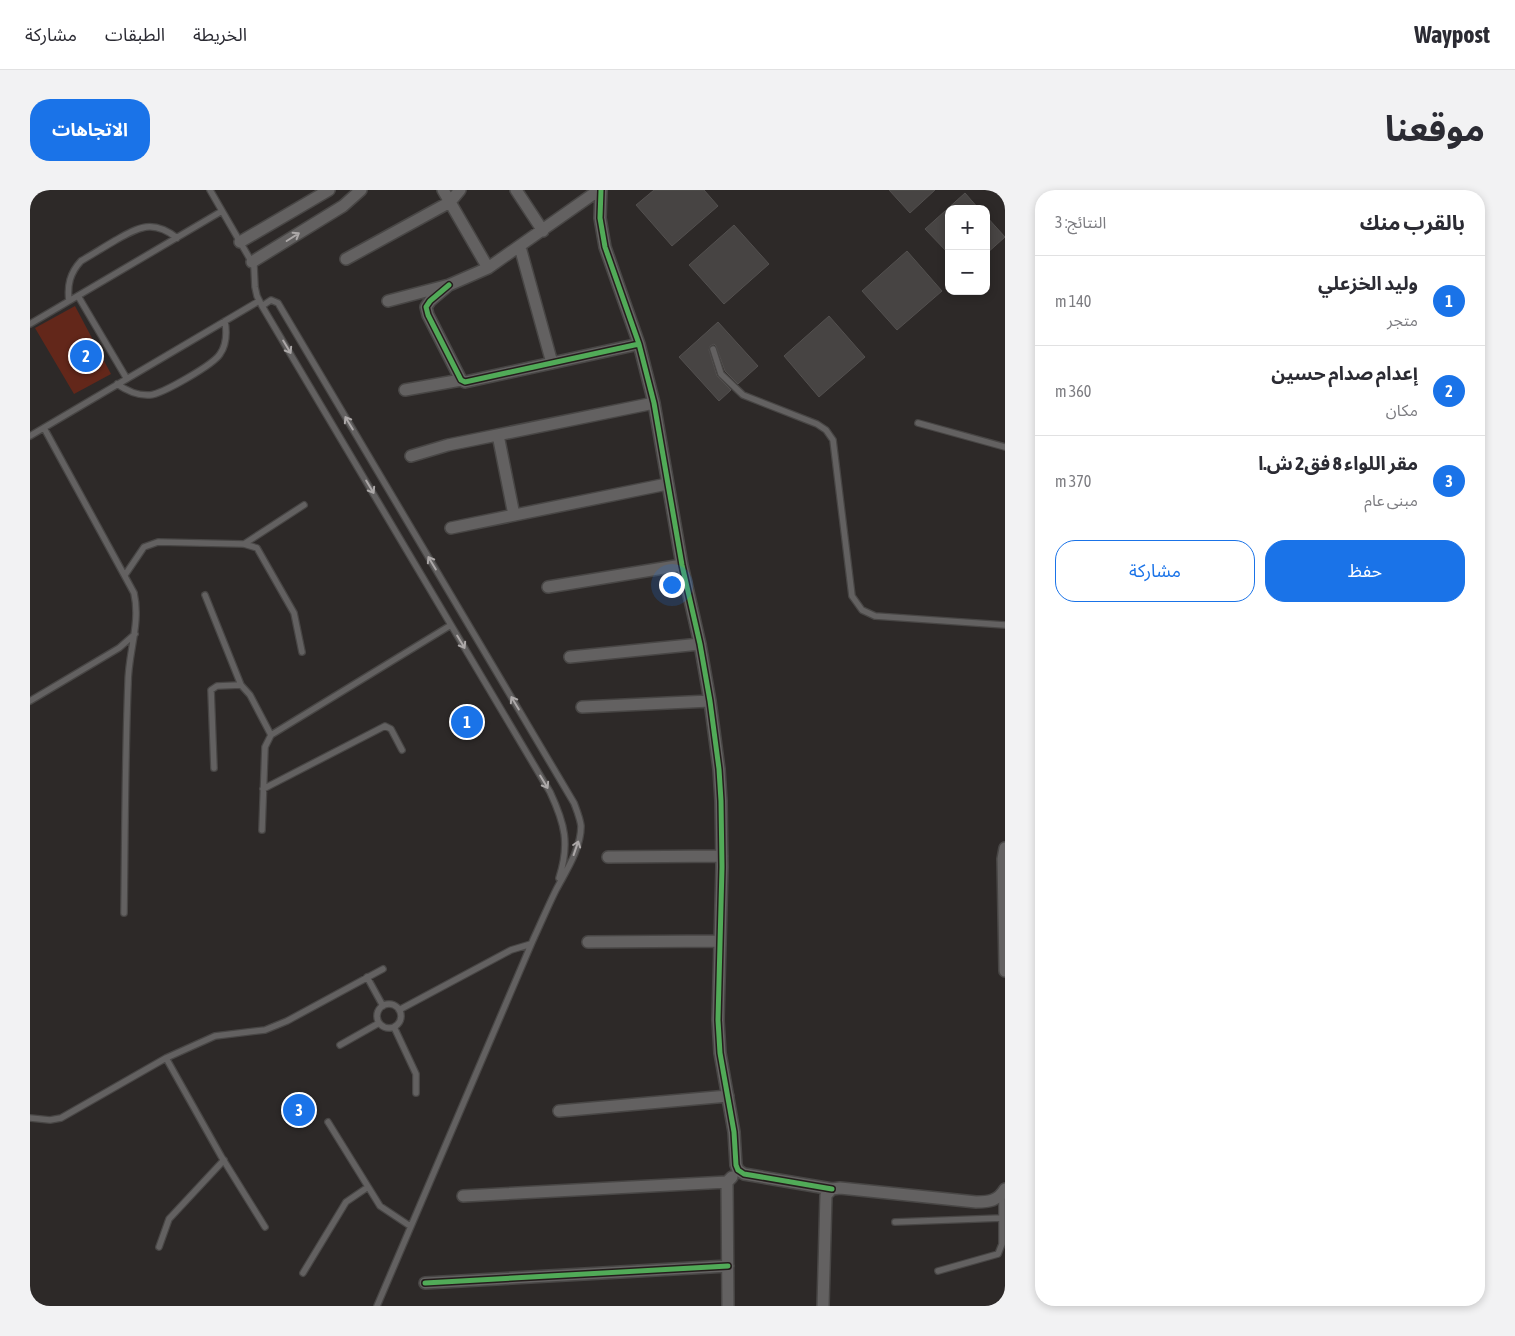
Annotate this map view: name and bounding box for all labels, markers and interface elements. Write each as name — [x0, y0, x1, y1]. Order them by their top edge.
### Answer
text: Waypost — [1414, 21, 1490, 48]
text: مشاركة — [25, 24, 77, 45]
text: الطبقات — [105, 24, 165, 45]
text: الخريطة — [193, 24, 247, 45]
button: الاتجاهات — [30, 99, 150, 161]
text: موقعنا — [1385, 108, 1485, 148]
map controls — [945, 205, 990, 295]
button: + — [945, 205, 990, 250]
text: بالقرب منك — [1360, 210, 1465, 234]
text: النتائج: 3 — [1055, 213, 1106, 231]
one-way arrow — [286, 231, 300, 241]
button: − — [945, 250, 990, 295]
text: وليد الخزعلي — [1318, 272, 1418, 294]
text: 140 m — [1055, 292, 1091, 310]
text: 1 — [1445, 292, 1453, 310]
text: متجر — [1387, 311, 1418, 329]
pin: 2 — [70, 337, 102, 375]
one-way arrow — [282, 340, 292, 354]
text: إعدام صدام حسين — [1271, 362, 1418, 384]
text: 360 m — [1055, 382, 1091, 400]
text: 2 — [1445, 382, 1453, 400]
text: مكان — [1386, 401, 1418, 419]
one-way arrow — [344, 417, 354, 431]
text: مقر اللواء 8 فق2 ش.ا — [1258, 452, 1418, 474]
text: 370 m — [1055, 472, 1091, 490]
text: 3 — [1445, 472, 1453, 490]
one-way arrow — [365, 480, 375, 494]
text: مبنى عام — [1364, 491, 1418, 509]
button: مشاركة — [1055, 540, 1255, 602]
button: حفظ — [1265, 540, 1465, 602]
one-way arrow — [427, 556, 437, 571]
your location — [659, 572, 685, 598]
one-way arrow — [457, 635, 467, 649]
one-way arrow — [509, 697, 519, 711]
pin: 1 — [451, 703, 483, 741]
one-way arrow — [540, 774, 550, 788]
one-way arrow — [572, 840, 581, 856]
pin: 3 — [283, 1091, 315, 1129]

